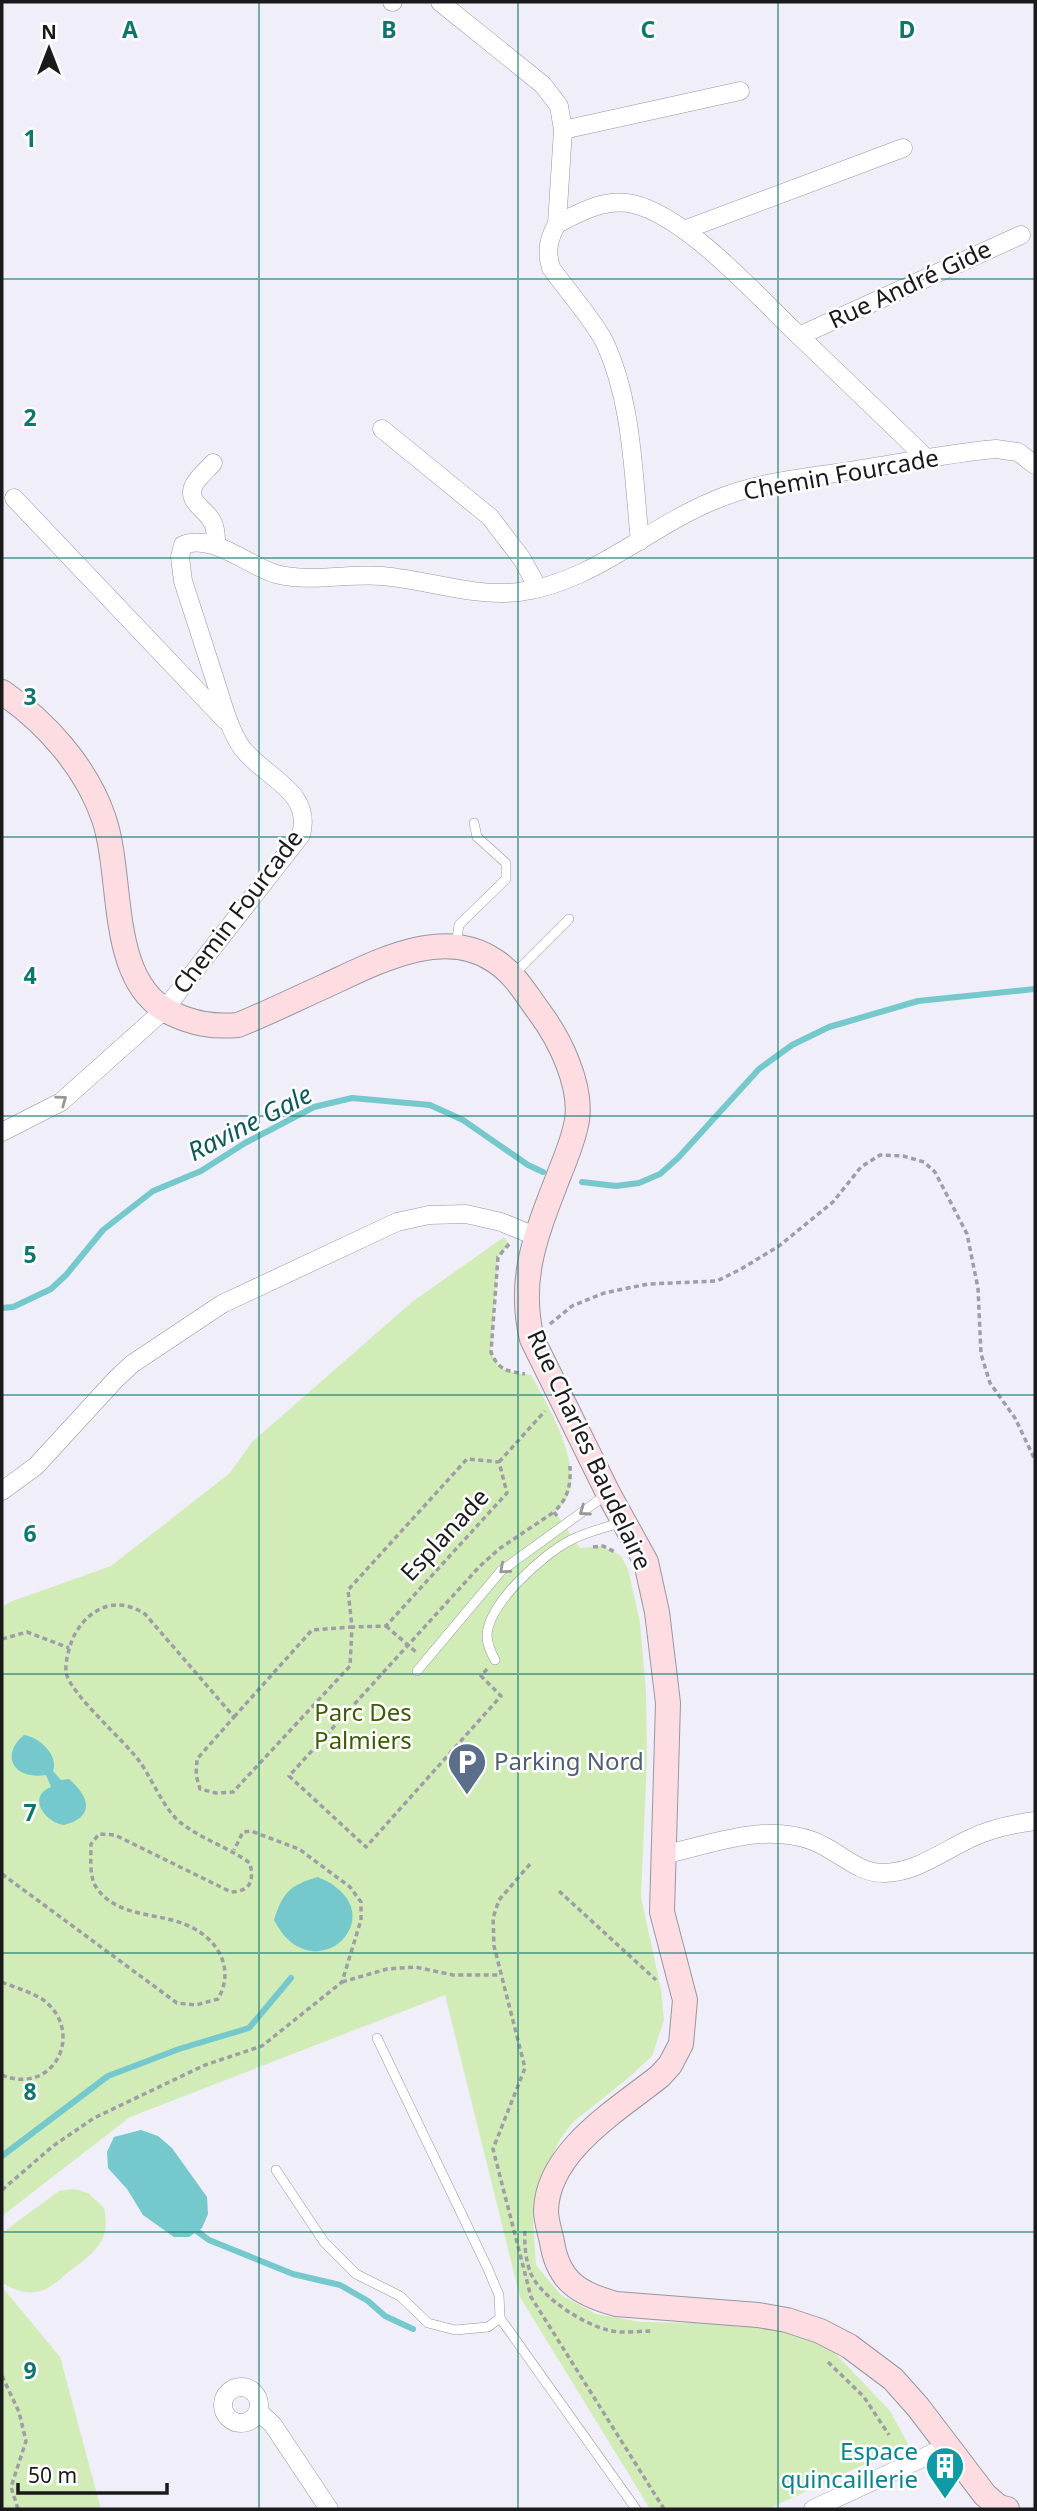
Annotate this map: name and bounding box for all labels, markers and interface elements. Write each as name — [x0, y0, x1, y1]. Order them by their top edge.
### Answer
text: A — [122, 13, 138, 45]
text: B — [381, 13, 397, 45]
text: C — [641, 13, 656, 45]
text: D — [899, 13, 915, 45]
north arrow — [14, 14, 84, 84]
text: N — [41, 19, 57, 45]
text: 1 — [23, 122, 37, 154]
street label: Rue André Gide — [823, 232, 996, 336]
text: 2 — [23, 401, 37, 433]
street label: Chemin Fourcade — [740, 440, 941, 507]
text: 3 — [23, 680, 37, 712]
street label: Chemin Fourcade — [164, 822, 309, 1000]
text: 4 — [23, 959, 37, 991]
water label: Ravine Gale — [181, 1075, 318, 1169]
one-way arrow — [54, 1096, 67, 1108]
text: 5 — [23, 1238, 37, 1270]
street label: Rue Charles Baudelaire — [520, 1324, 661, 1575]
street label: Esplanade — [392, 1480, 495, 1588]
one-way arrow — [579, 1503, 592, 1515]
text: 6 — [23, 1517, 37, 1549]
one-way arrow — [500, 1561, 513, 1573]
park label: Parc Des Palmiers — [314, 1695, 412, 1756]
parking icon: Parking Nord — [446, 1741, 488, 1796]
place label: Parking Nord — [494, 1744, 644, 1777]
text: 7 — [23, 1796, 37, 1828]
text: 8 — [23, 2075, 37, 2107]
text: 9 — [23, 2354, 37, 2386]
place label: Espace quincaillerie — [781, 2434, 918, 2495]
building icon: Espace quincaillerie — [924, 2445, 966, 2500]
scale bar — [18, 2452, 166, 2496]
text: 50 m — [28, 2461, 77, 2489]

